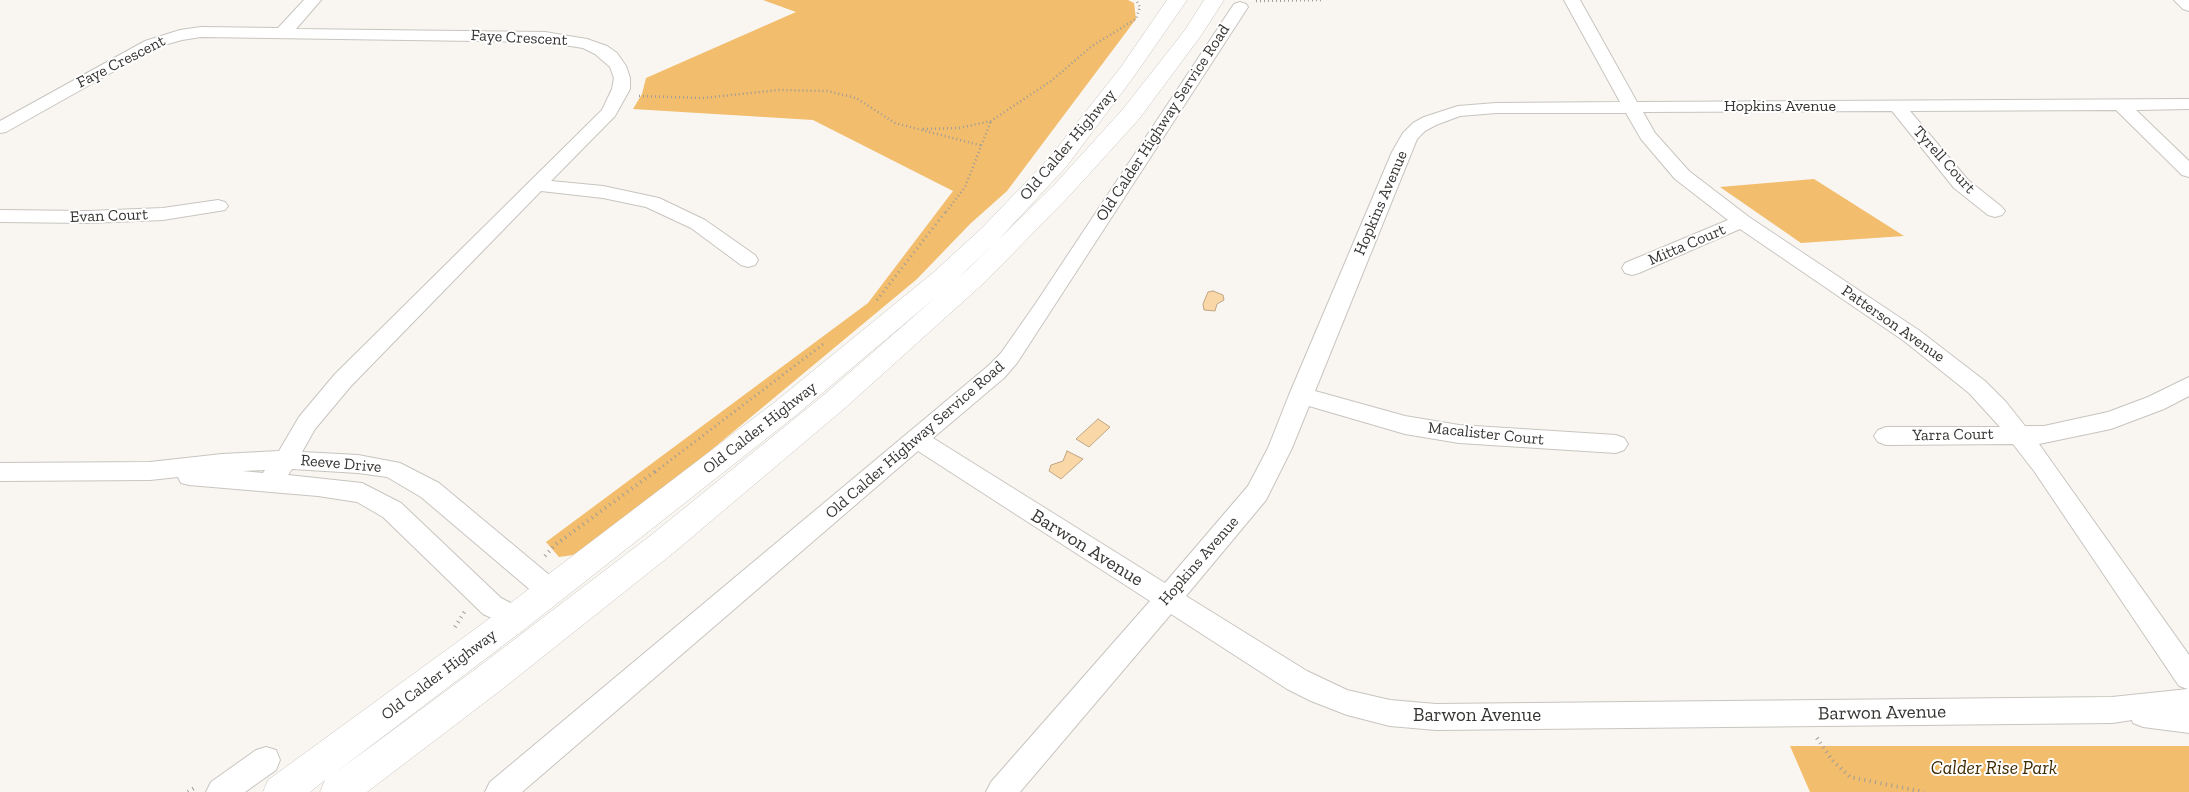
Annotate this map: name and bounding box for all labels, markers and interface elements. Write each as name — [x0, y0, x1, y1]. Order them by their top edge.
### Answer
street label: Old Calder Highway Service Road — [1092, 21, 1234, 225]
street label: Faye Crescent — [470, 26, 568, 50]
street label: Faye Crescent — [74, 31, 168, 93]
street label: Old Calder Highway — [1016, 86, 1120, 204]
street label: Hopkins Avenue — [1724, 96, 1836, 116]
street label: Tyrell Court — [1909, 122, 1979, 198]
street label: Hopkins Avenue — [1350, 148, 1412, 258]
street label: Evan Court — [70, 205, 148, 227]
street label: Mitta Court — [1646, 220, 1728, 270]
street label: Patterson Avenue — [1838, 281, 1948, 367]
street label: Old Calder Highway Service Road — [822, 357, 1008, 523]
street label: Old Calder Highway — [699, 378, 821, 478]
street label: Macalister Court — [1427, 418, 1545, 450]
street label: Yarra Court — [1912, 425, 1994, 445]
street label: Reeve Drive — [300, 451, 382, 477]
street label: Barwon Avenue — [1027, 504, 1147, 592]
street label: Hopkins Avenue — [1155, 512, 1243, 610]
street label: Old Calder Highway — [378, 626, 500, 724]
street label: Barwon Avenue — [1818, 700, 1946, 726]
street label: Barwon Avenue — [1413, 705, 1541, 727]
park label: Calder Rise Park — [1931, 758, 2057, 780]

